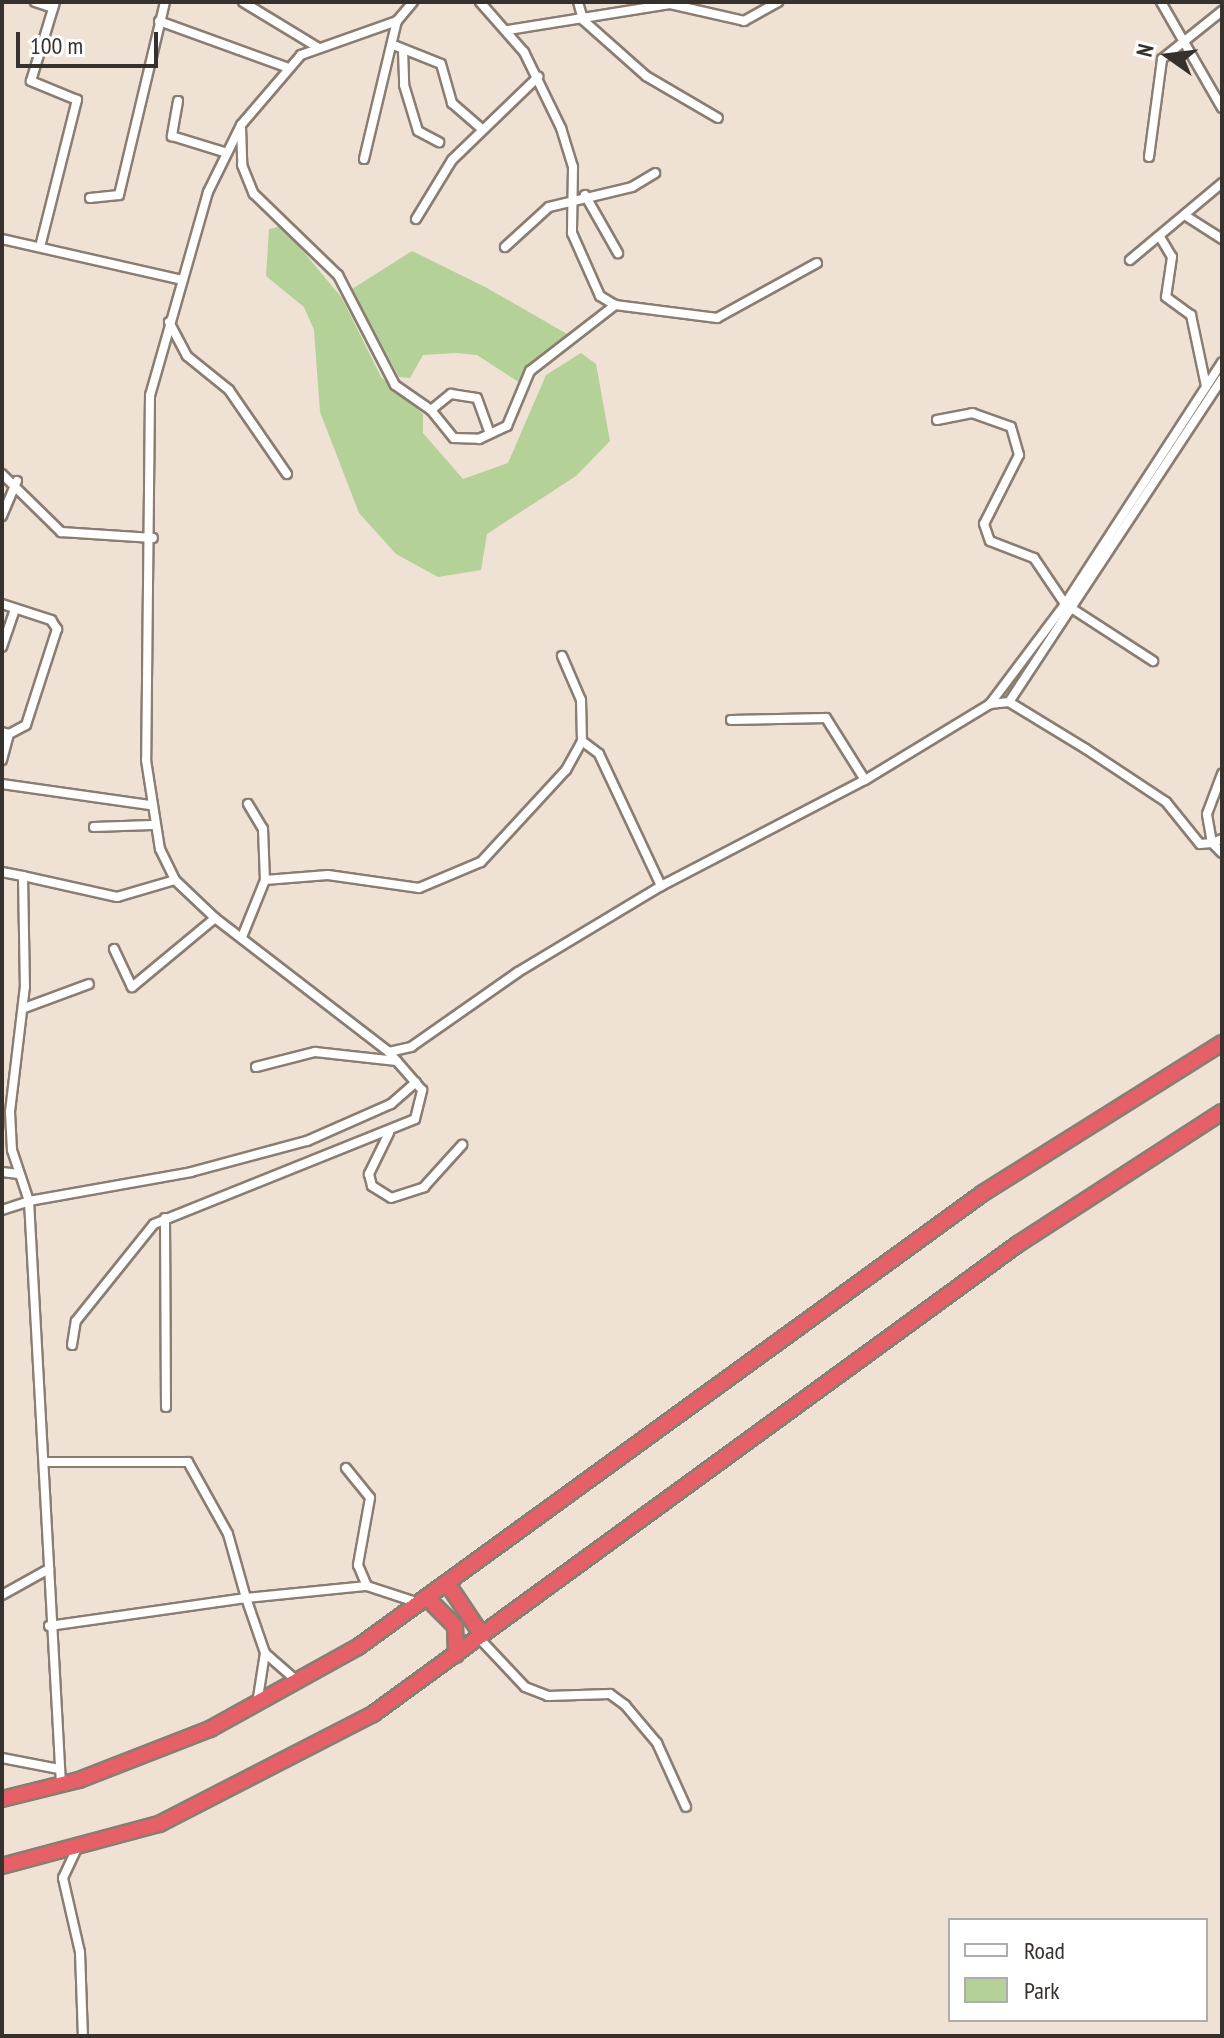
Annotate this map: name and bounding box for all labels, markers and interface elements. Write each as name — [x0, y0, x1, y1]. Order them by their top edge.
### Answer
scale bar — [20, 16, 162, 66]
north arrow — [1128, 16, 1208, 96]
text: 100 m — [30, 30, 83, 61]
text: N — [1130, 41, 1160, 59]
legend — [948, 1918, 1208, 2022]
text: Road — [1024, 1935, 1065, 1966]
text: Park — [1024, 1975, 1060, 2006]

